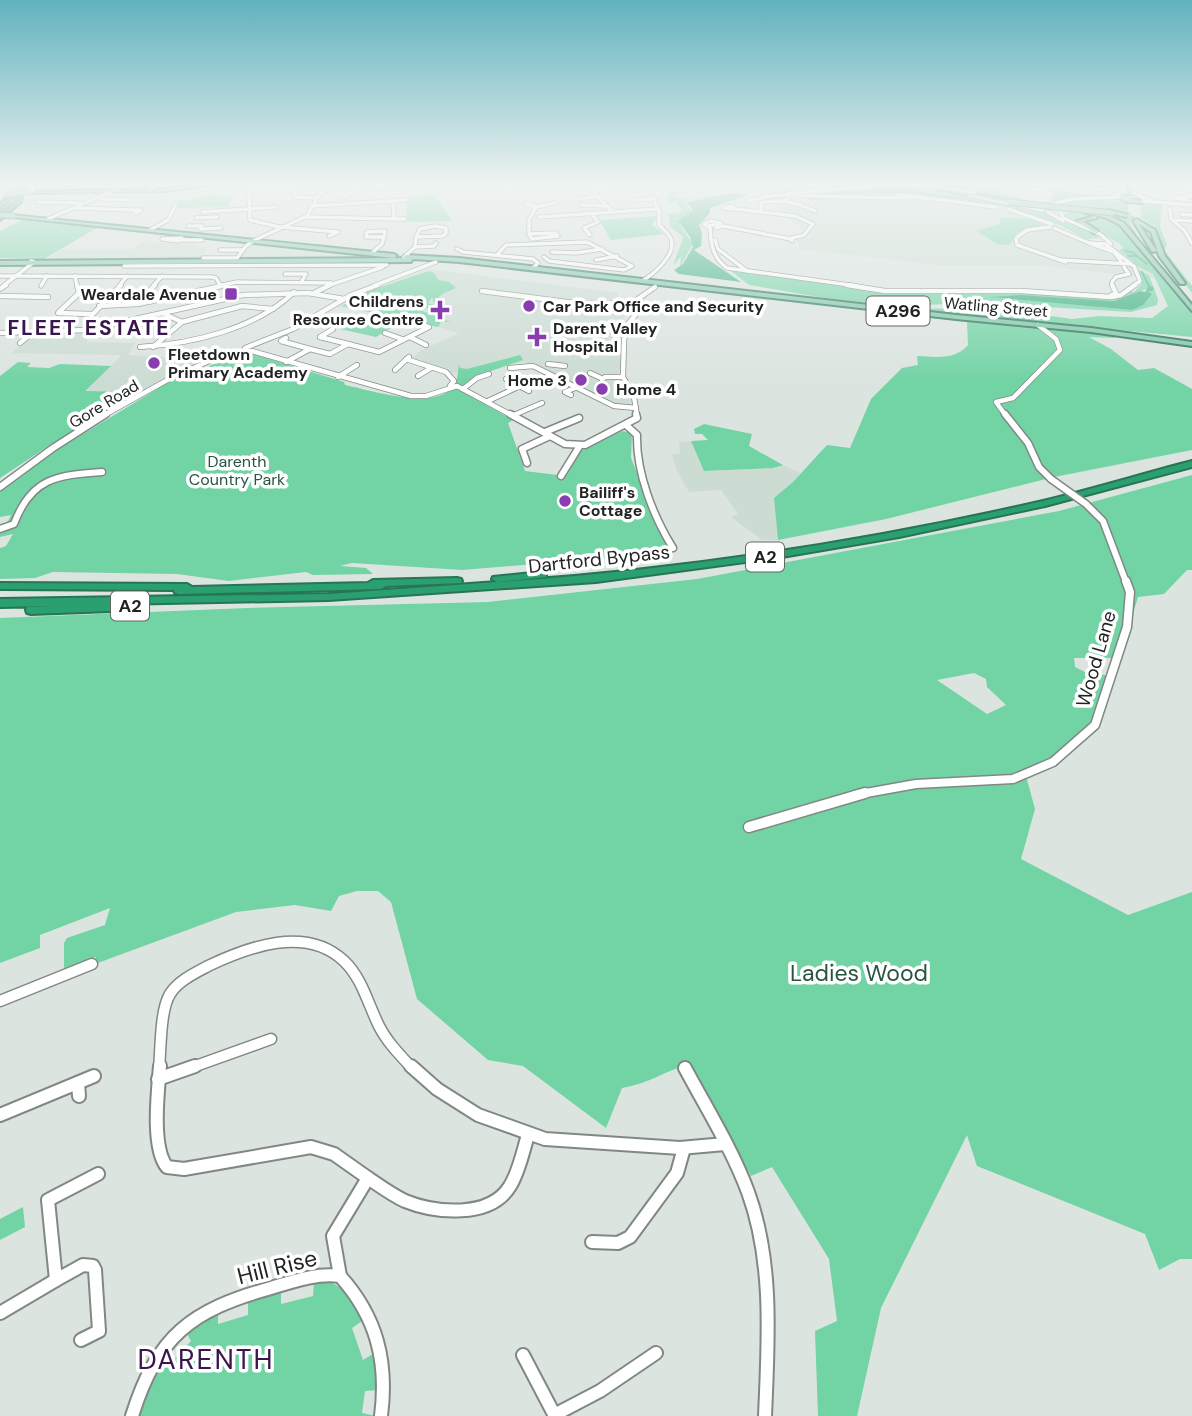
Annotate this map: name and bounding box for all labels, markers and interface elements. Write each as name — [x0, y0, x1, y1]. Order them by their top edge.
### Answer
place label: Weardale Avenue — [81, 284, 217, 305]
marker: Weardale Avenue — [223, 286, 239, 302]
place label: Childrens Resource Centre — [293, 291, 424, 330]
street label: Watling Street — [943, 292, 1049, 322]
place label: Car Park Office and Security — [543, 296, 764, 317]
road number: A296 — [866, 296, 930, 326]
marker: Car Park Office and Security — [521, 298, 537, 314]
marker: Childrens Resource Centre — [430, 300, 450, 320]
district label: FLEET ESTATE — [7, 314, 171, 342]
place label: Darent Valley Hospital — [553, 318, 658, 357]
marker: Darent Valley Hospital — [527, 327, 547, 347]
place label: Fleetdown Primary Academy — [168, 344, 308, 383]
marker: Fleetdown Primary Academy — [146, 355, 162, 371]
place label: Home 3 — [508, 370, 567, 391]
marker: Home 3 — [573, 372, 589, 388]
street label: Gore Road — [65, 375, 143, 433]
place label: Home 4 — [616, 379, 676, 400]
marker: Home 4 — [594, 381, 610, 397]
park label: Darenth Country Park — [189, 451, 285, 490]
place label: Bailiff's Cottage — [579, 482, 642, 521]
marker: Bailiff's Cottage — [557, 493, 573, 509]
street label: Dartford Bypass — [527, 539, 671, 579]
road number: A2 — [746, 542, 784, 572]
road number: A2 — [111, 592, 149, 620]
street label: Wood Lane — [1070, 608, 1122, 710]
park label: Ladies Wood — [790, 958, 928, 988]
street label: Hill Rise — [234, 1243, 320, 1291]
district label: DARENTH — [137, 1341, 275, 1378]

